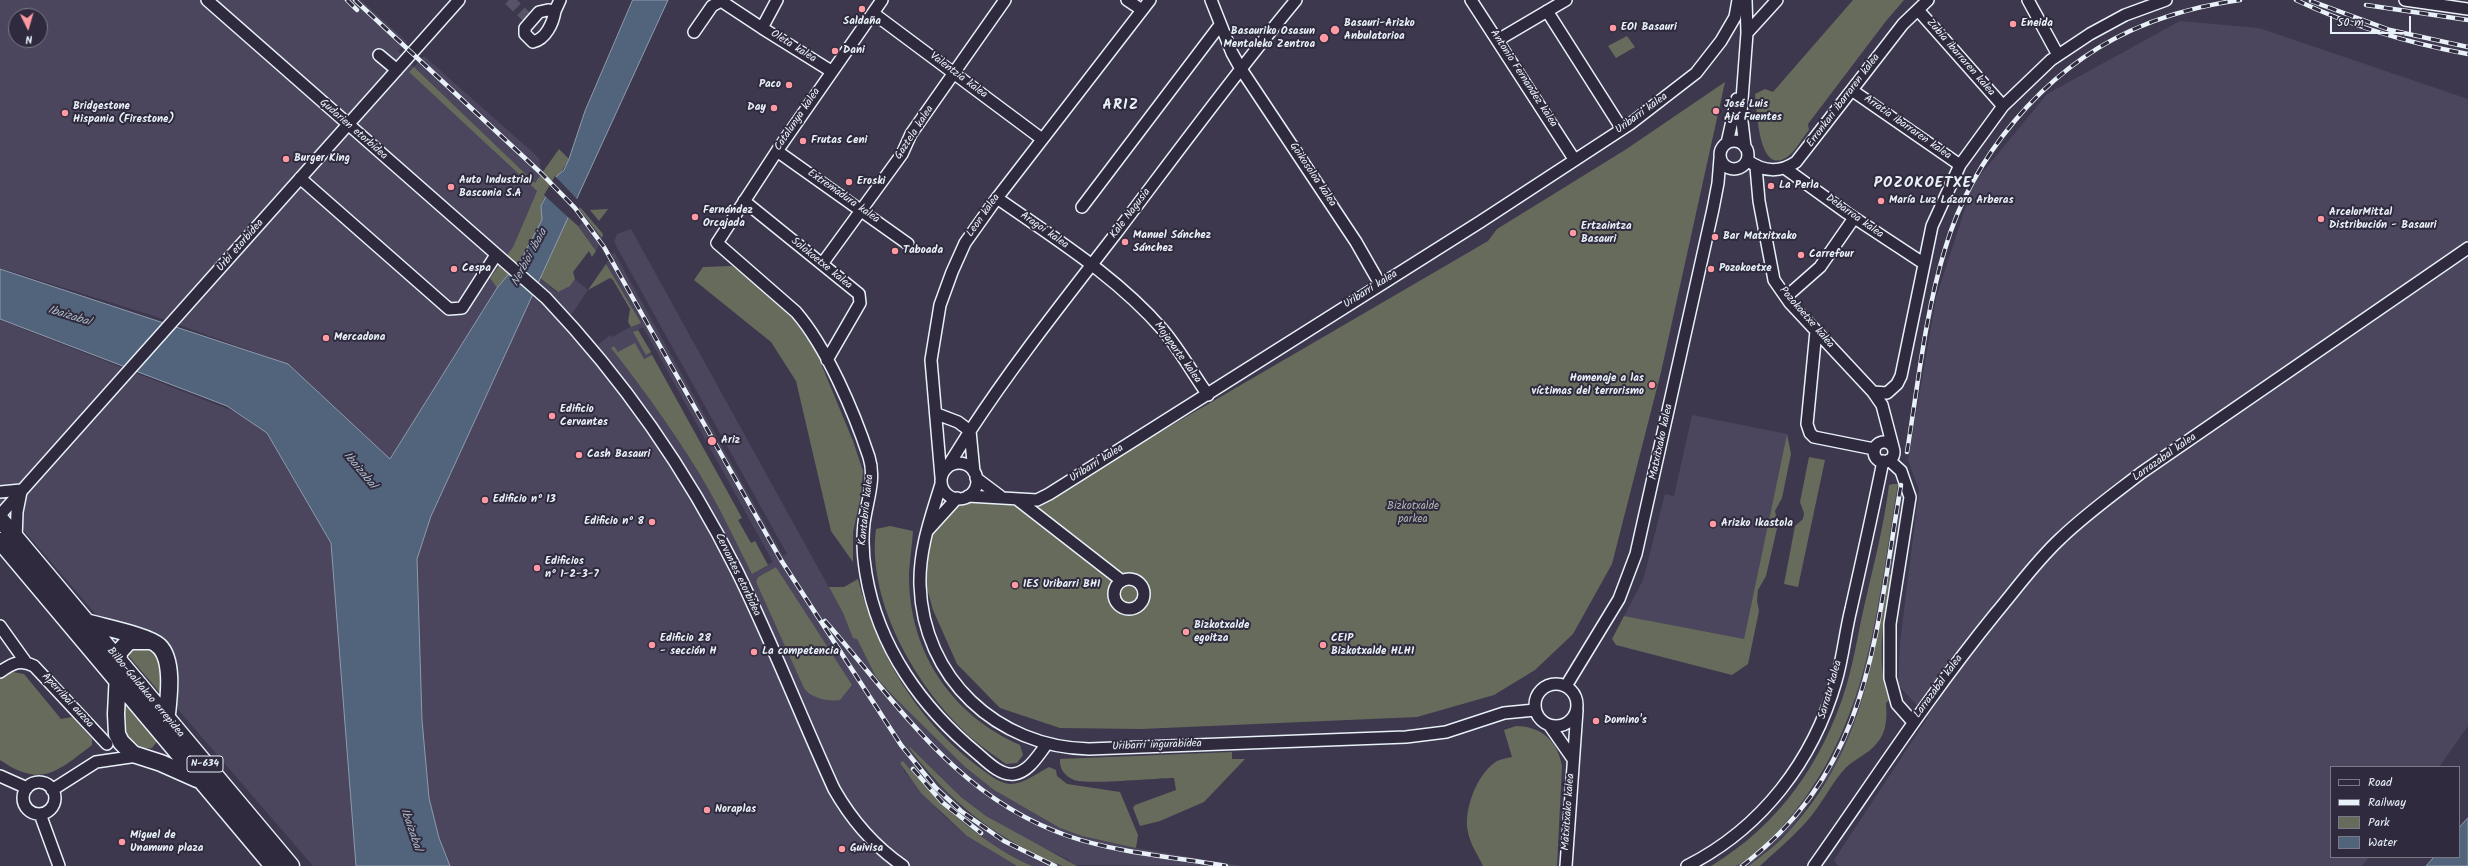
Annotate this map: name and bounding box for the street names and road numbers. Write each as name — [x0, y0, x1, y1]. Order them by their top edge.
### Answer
street label: Zubia ibarraren kalea — [1923, 17, 1997, 99]
street label: Oleta kalea — [768, 28, 818, 66]
street label: Antonio Fernandez kalea — [1487, 28, 1559, 130]
street label: Valentzia kalea — [927, 50, 989, 102]
street label: Erronkari ibarraren kalea — [1805, 52, 1883, 150]
street label: Catalunya kalea — [772, 86, 824, 154]
street label: Uribarri kalea — [1613, 91, 1671, 137]
street label: Arratia ibarraren kalea — [1861, 93, 1953, 163]
street label: Gudarien etorbidea — [316, 97, 390, 163]
street label: Gaztela kalea — [893, 104, 937, 162]
street label: Goikosoloa kalea — [1286, 140, 1338, 210]
street label: Extremadura kalea — [804, 167, 882, 227]
street label: Kale Nagusia — [1108, 186, 1154, 242]
street label: Leon kalea — [964, 192, 1004, 240]
street label: Debarroa kalea — [1822, 192, 1886, 242]
street label: Aragoi kalea — [1017, 210, 1071, 252]
street label: Urbi etorbidea — [215, 217, 267, 275]
street label: Solokoetxe kalea — [788, 235, 854, 293]
street label: Uribarri kalea — [1342, 268, 1400, 312]
street label: Pozokoetxe kalea — [1776, 284, 1836, 352]
street label: Mojaparte kalea — [1150, 320, 1204, 386]
street label: Matxitxako kalea — [1648, 403, 1676, 481]
street label: Larrazabal kalea — [2131, 431, 2199, 485]
street label: Uribarri kalea — [1068, 442, 1126, 486]
street label: Kantabria kalea — [857, 474, 877, 546]
street label: Cervantes etorbidea — [711, 531, 763, 619]
street label: Bilbo-Galdakao errepidea — [103, 645, 187, 741]
street label: Larrazabal kalea — [1912, 653, 1966, 721]
street label: Sarratu kalea — [1816, 659, 1846, 721]
street label: Aperribai auzoa — [38, 671, 96, 731]
street label: Uribarri ingurabidea — [1112, 738, 1202, 754]
road number: N-634 — [187, 756, 223, 772]
street label: Matxitxako kalea — [1560, 773, 1578, 851]

